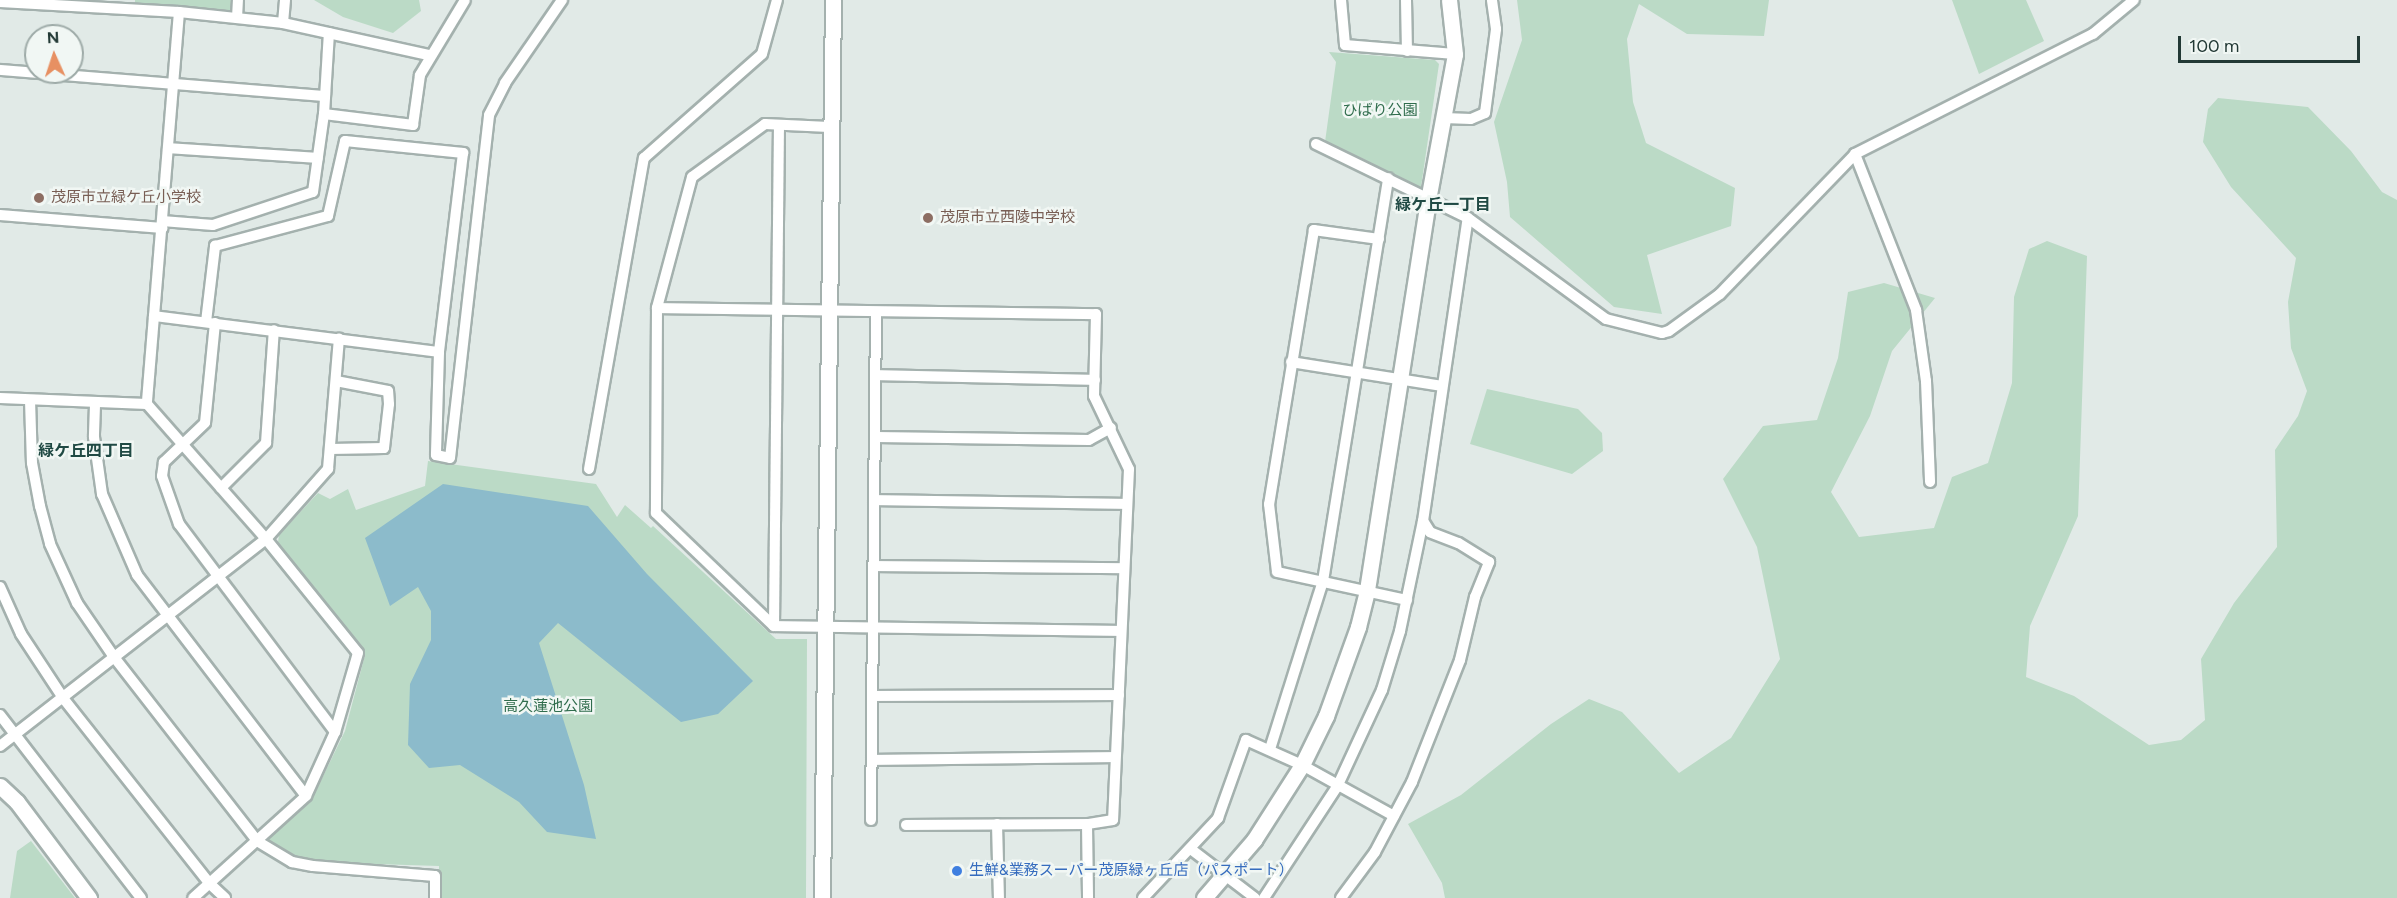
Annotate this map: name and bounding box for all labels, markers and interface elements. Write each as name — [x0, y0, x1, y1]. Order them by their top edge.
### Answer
north arrow — [24, 24, 84, 84]
scale bar — [2181, 24, 2362, 62]
text: N — [46, 28, 60, 47]
text: 100 m — [2189, 35, 2239, 57]
park label: ひばり公園 — [1343, 102, 1417, 120]
place label: 茂原市立緑ケ丘小学校 — [51, 189, 201, 207]
marker: 茂原市立緑ケ丘小学校 — [32, 191, 46, 205]
district label: 緑ケ丘一丁目 — [1395, 195, 1491, 215]
place label: 茂原市立西陵中学校 — [940, 209, 1075, 227]
marker: 茂原市立西陵中学校 — [921, 211, 935, 225]
district label: 緑ケ丘四丁目 — [38, 441, 134, 461]
park label: 高久蓮池公園 — [503, 698, 593, 716]
place label: 生鮮&業務スーパー茂原緑ヶ丘店（パスポート） — [969, 862, 1294, 880]
marker: 生鮮&業務スーパー茂原緑ヶ丘店（パスポート） — [950, 864, 964, 878]

